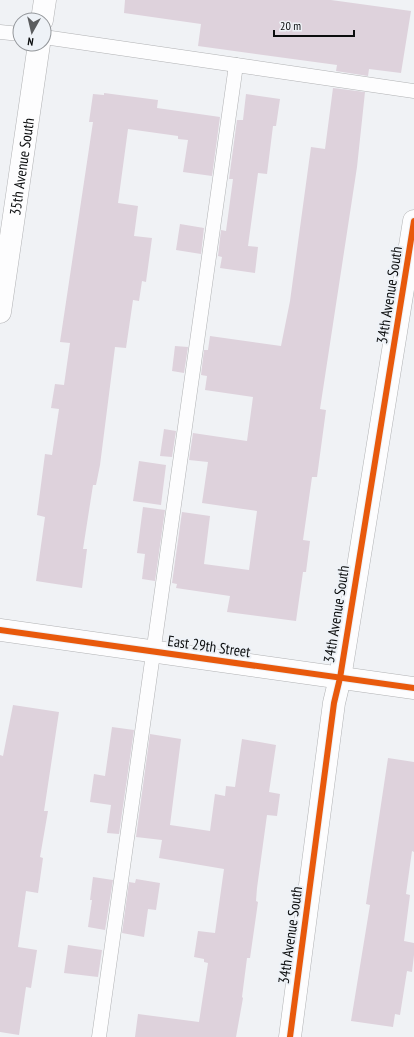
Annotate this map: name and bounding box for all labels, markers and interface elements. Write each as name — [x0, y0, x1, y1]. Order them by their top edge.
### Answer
north arrow — [12, 12, 52, 52]
scale bar — [274, 12, 354, 38]
text: 20 m — [280, 18, 301, 33]
text: N — [27, 35, 35, 49]
street label: 35th Avenue South — [5, 116, 38, 217]
street label: 34th Avenue South — [372, 245, 406, 345]
street label: 34th Avenue South — [319, 564, 353, 664]
street label: East 29th Street — [166, 631, 252, 661]
street label: 34th Avenue South — [274, 885, 306, 985]

